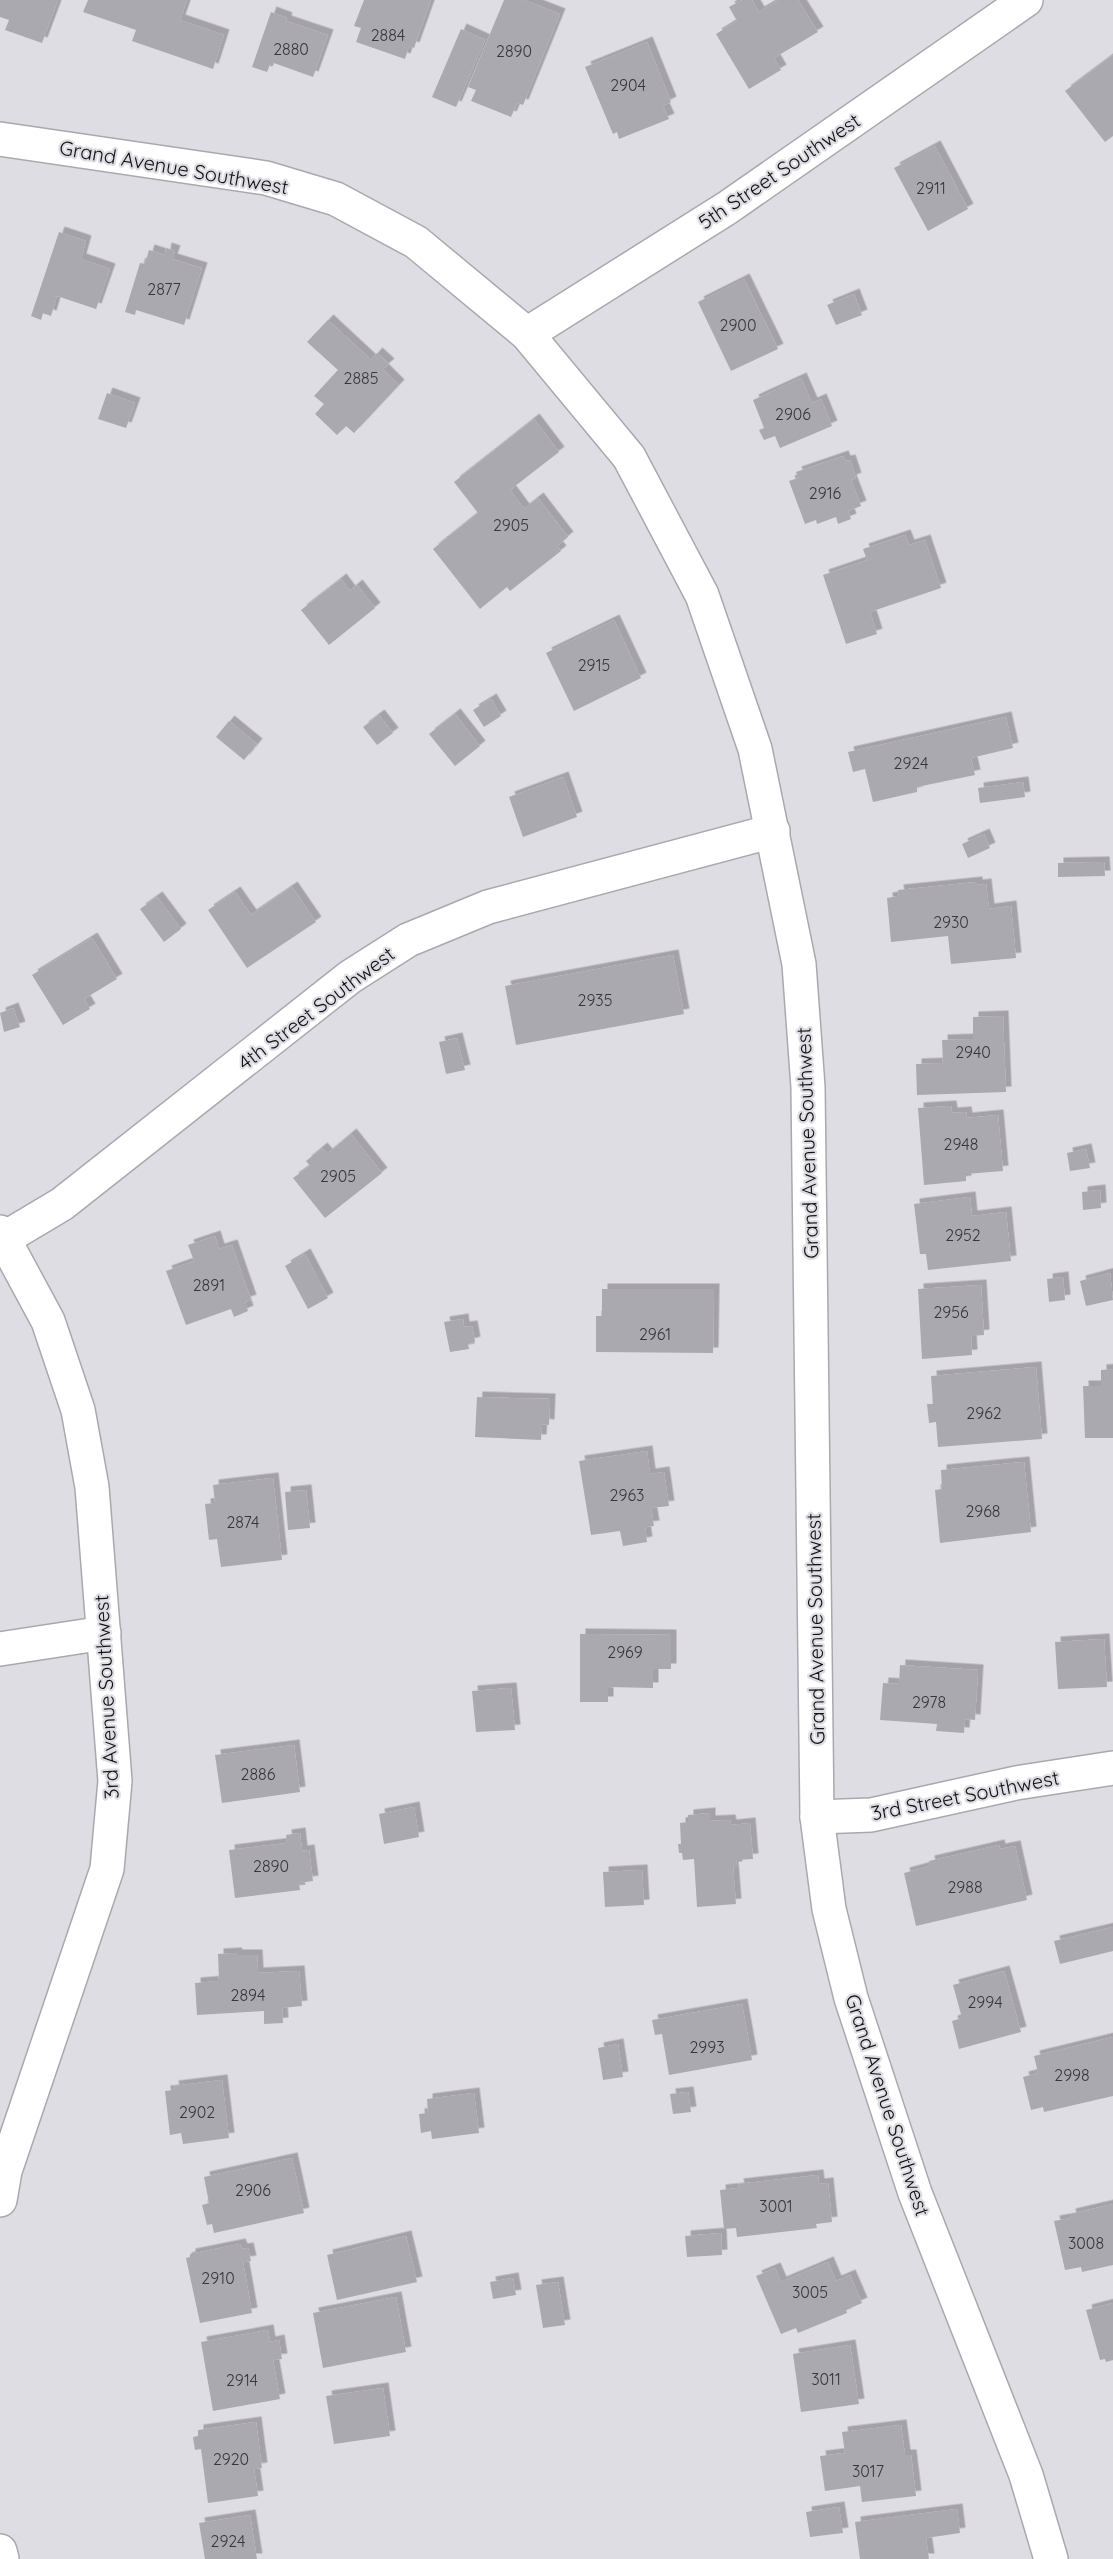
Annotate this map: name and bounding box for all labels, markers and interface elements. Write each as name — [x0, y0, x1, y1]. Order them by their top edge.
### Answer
house number: 2884 — [371, 25, 405, 45]
house number: 2880 — [273, 39, 309, 59]
house number: 2890 — [496, 41, 532, 61]
house number: 2904 — [610, 75, 646, 95]
street label: 5th Street Southwest — [693, 107, 865, 234]
street label: Grand Avenue Southwest — [58, 135, 291, 199]
house number: 2911 — [916, 178, 946, 198]
house number: 2877 — [147, 279, 181, 299]
house number: 2900 — [720, 315, 756, 335]
house number: 2885 — [344, 368, 378, 388]
house number: 2906 — [775, 404, 811, 424]
house number: 2916 — [809, 483, 842, 503]
house number: 2905 — [493, 515, 529, 535]
house number: 2915 — [578, 655, 610, 675]
house number: 2924 — [894, 753, 928, 773]
house number: 2930 — [933, 912, 969, 932]
street label: 4th Street Southwest — [233, 941, 399, 1075]
house number: 2935 — [578, 990, 612, 1010]
street label: Grand Avenue Southwest — [790, 1027, 824, 1259]
house number: 2940 — [955, 1042, 991, 1062]
house number: 2948 — [944, 1134, 978, 1154]
house number: 2905 — [320, 1166, 356, 1186]
house number: 2952 — [945, 1225, 981, 1245]
house number: 2891 — [193, 1275, 225, 1295]
house number: 2956 — [933, 1302, 969, 1322]
house number: 2961 — [639, 1324, 671, 1344]
house number: 2962 — [966, 1403, 1002, 1423]
house number: 2963 — [610, 1485, 644, 1505]
house number: 2968 — [965, 1501, 1001, 1521]
house number: 2874 — [226, 1512, 260, 1532]
street label: Grand Avenue Southwest — [800, 1513, 830, 1745]
street label: 3rd Avenue Southwest — [88, 1594, 124, 1800]
house number: 2969 — [607, 1642, 643, 1662]
house number: 2978 — [912, 1692, 946, 1712]
house number: 2886 — [241, 1764, 276, 1784]
street label: 3rd Street Southwest — [869, 1764, 1061, 1825]
house number: 2890 — [253, 1856, 289, 1876]
house number: 2988 — [947, 1877, 983, 1897]
house number: 2894 — [231, 1985, 265, 2005]
street label: Grand Avenue Southwest — [840, 1991, 936, 2219]
house number: 2994 — [967, 1992, 1003, 2012]
house number: 2993 — [689, 2037, 725, 2057]
house number: 2998 — [1054, 2065, 1090, 2085]
house number: 2902 — [179, 2102, 215, 2122]
house number: 2906 — [235, 2180, 271, 2200]
house number: 3001 — [759, 2196, 793, 2216]
house number: 3008 — [1068, 2233, 1104, 2253]
house number: 2910 — [201, 2268, 235, 2288]
house number: 3005 — [792, 2282, 828, 2302]
house number: 3011 — [811, 2369, 841, 2389]
house number: 2914 — [226, 2370, 258, 2390]
house number: 2920 — [213, 2449, 249, 2469]
house number: 3017 — [852, 2461, 884, 2481]
house number: 2924 — [211, 2531, 245, 2551]

